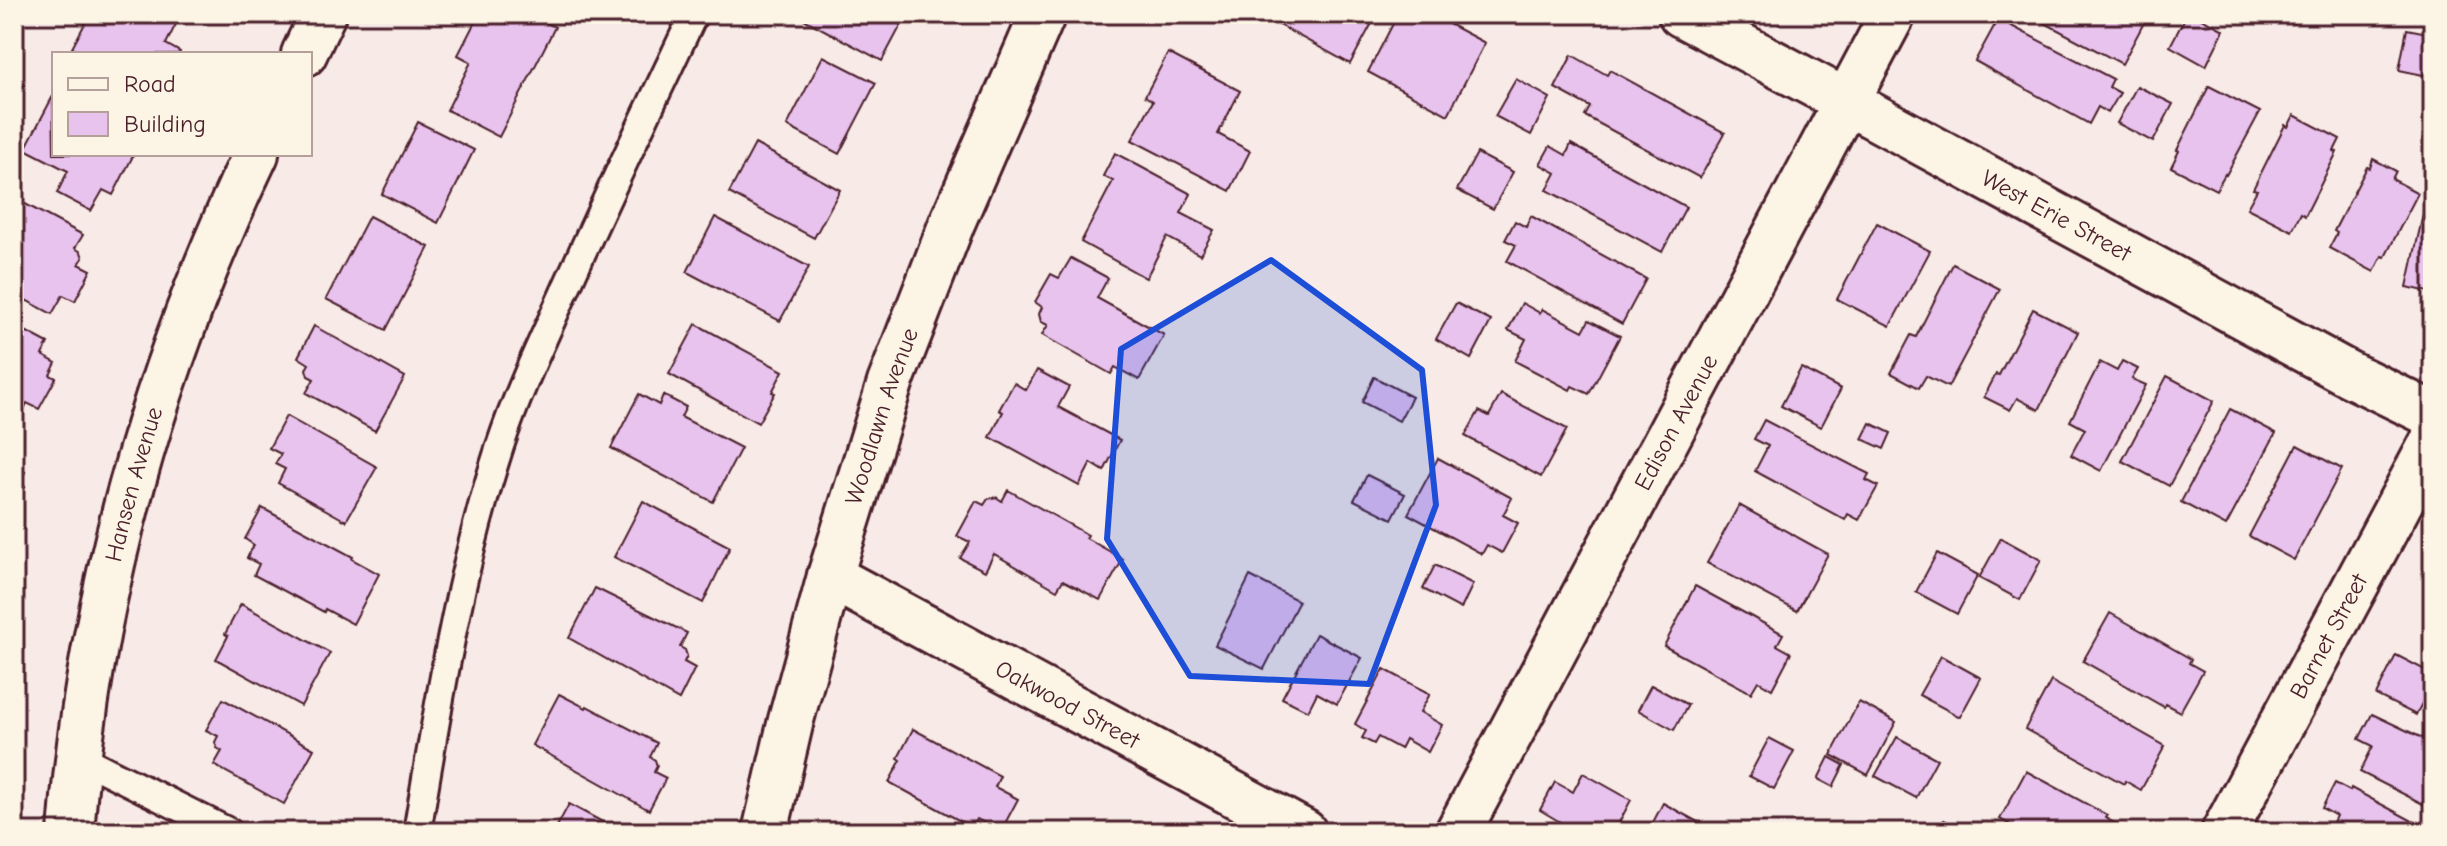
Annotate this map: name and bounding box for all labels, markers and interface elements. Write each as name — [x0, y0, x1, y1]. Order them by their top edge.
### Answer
legend — [52, 52, 312, 156]
text: Road — [124, 70, 176, 98]
text: Building — [124, 110, 206, 138]
street label: West Erie Street — [1977, 164, 2137, 268]
street label: Woodlawn Avenue — [839, 324, 924, 508]
street label: Edison Avenue — [1628, 350, 1723, 495]
street label: Hansen Avenue — [99, 403, 168, 564]
street label: Barnet Street — [2284, 568, 2374, 703]
street label: Oakwood Street — [991, 654, 1145, 755]

